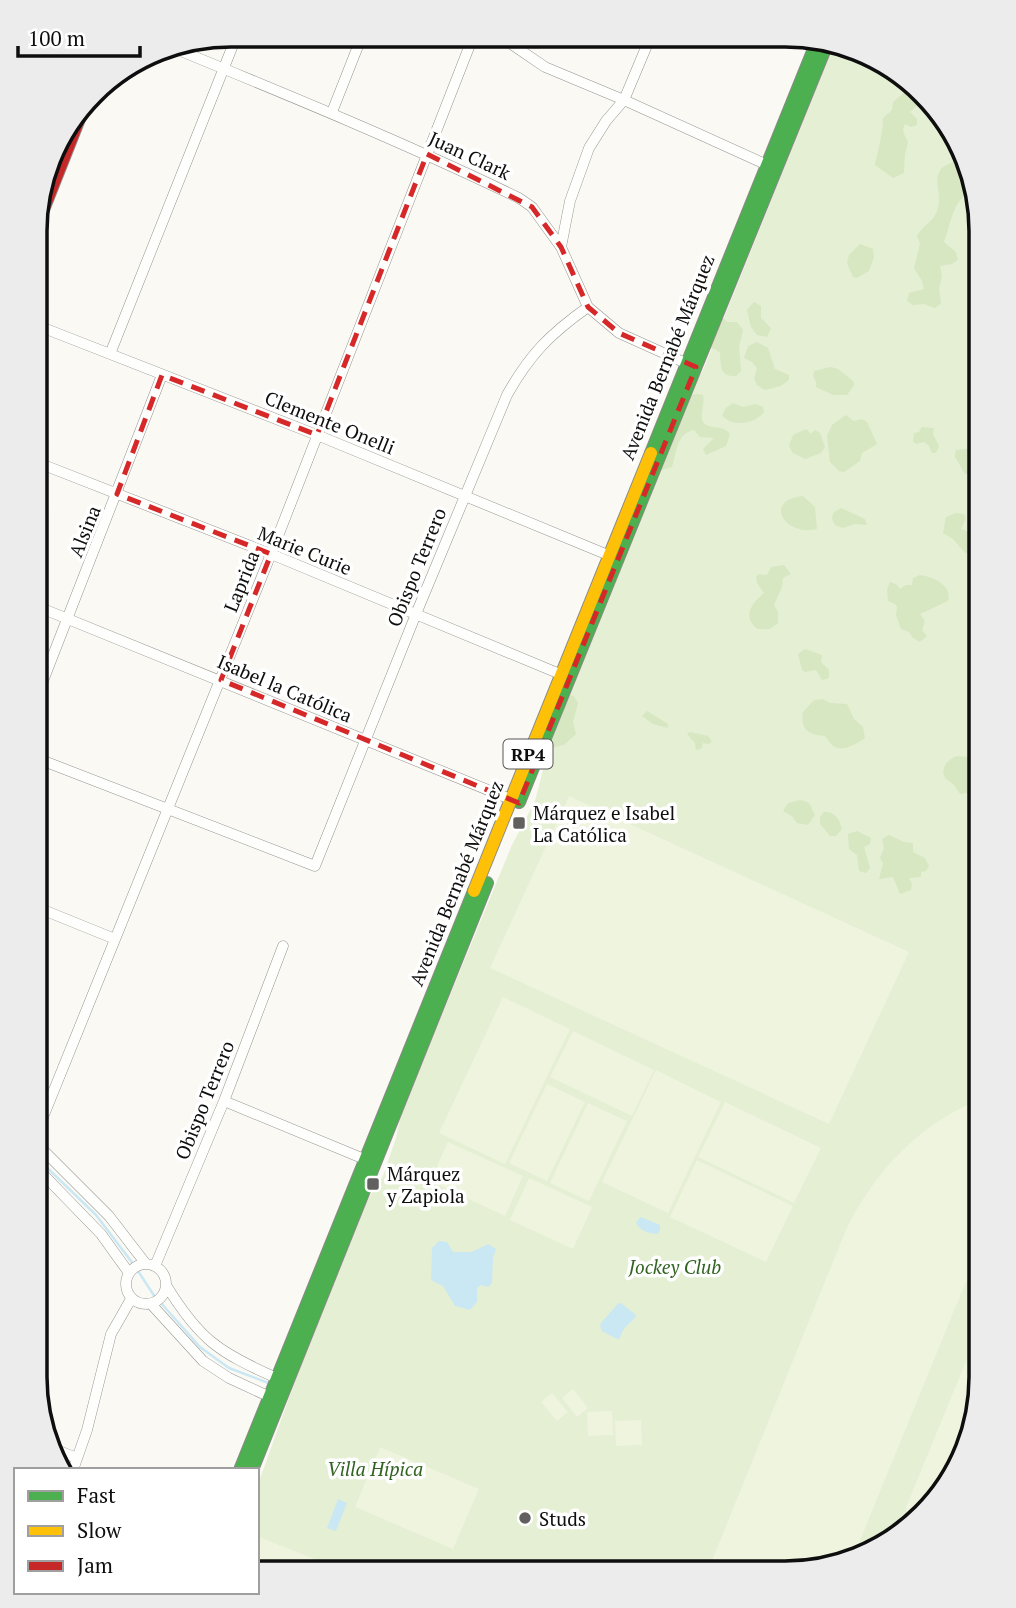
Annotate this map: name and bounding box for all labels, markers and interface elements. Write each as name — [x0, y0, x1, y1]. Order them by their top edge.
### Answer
scale bar — [18, 14, 140, 58]
text: 100 m — [28, 24, 85, 52]
street label: Juan Clark — [425, 125, 515, 185]
street label: Avenida Bernabé Márquez — [614, 251, 720, 463]
street label: Clemente Onelli — [261, 385, 399, 459]
street label: Alsina — [62, 501, 106, 560]
street label: Obispo Terrero — [381, 504, 451, 630]
street label: Marie Curie — [254, 520, 356, 580]
street label: Laprida — [217, 546, 265, 615]
street label: Isabel la Católica — [214, 648, 357, 728]
road number: RP4 — [504, 740, 552, 768]
street label: Avenida Bernabé Márquez — [403, 777, 509, 989]
place label: Márquez e Isabel La Católica — [533, 800, 675, 847]
marker: Márquez e Isabel La Católica — [511, 815, 527, 831]
street label: Obispo Terrero — [169, 1037, 239, 1163]
place label: Márquez y Zapiola — [386, 1161, 465, 1208]
marker: Márquez y Zapiola — [365, 1176, 381, 1192]
park label: Jockey Club — [628, 1254, 721, 1279]
park label: Villa Hípica — [327, 1456, 423, 1481]
legend — [14, 1468, 259, 1594]
text: Fast — [77, 1481, 116, 1509]
place label: Studs — [539, 1506, 586, 1531]
marker: Studs — [517, 1510, 533, 1526]
text: Slow — [77, 1516, 122, 1544]
text: Jam — [77, 1551, 113, 1579]

